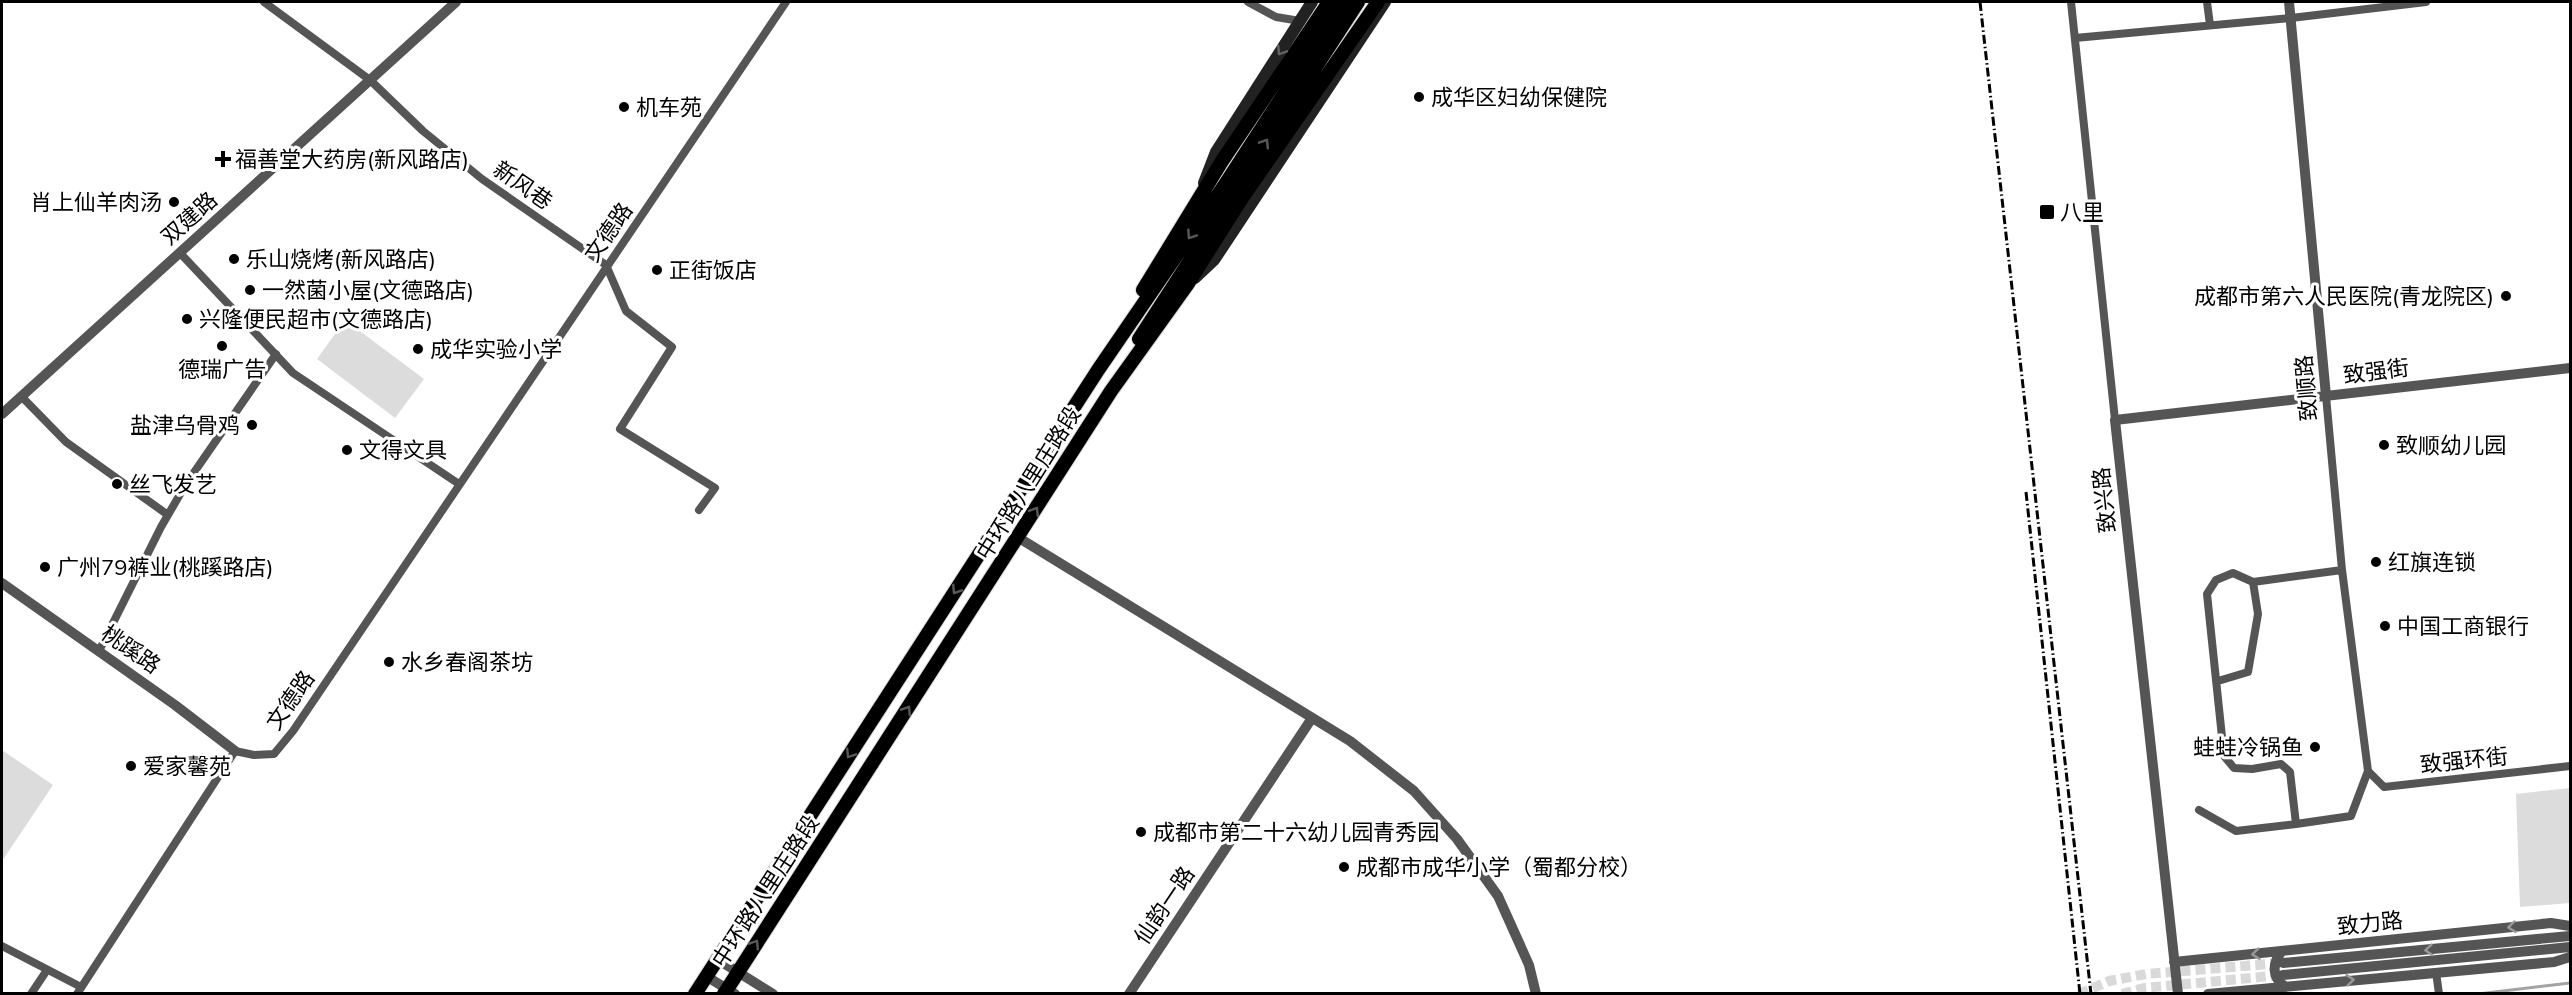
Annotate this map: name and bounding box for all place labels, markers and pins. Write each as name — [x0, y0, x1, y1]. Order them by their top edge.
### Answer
place label: 成华区妇幼保健院 — [1431, 83, 1607, 111]
marker: 成华区妇幼保健院 — [1412, 90, 1426, 104]
place label: 机车苑 — [636, 93, 702, 121]
marker: 机车苑 — [617, 100, 631, 114]
place label: 福善堂大药房(新风路店) — [235, 145, 469, 173]
marker: 福善堂大药房(新风路店) — [216, 152, 230, 166]
place label: 肖上仙羊肉汤 — [30, 188, 162, 216]
marker: 肖上仙羊肉汤 — [167, 195, 181, 209]
place label: 八里 — [2060, 198, 2104, 226]
marker: 八里 — [2038, 203, 2056, 221]
place label: 乐山烧烤(新风路店) — [246, 245, 436, 273]
marker: 乐山烧烤(新风路店) — [227, 252, 241, 266]
place label: 正街饭店 — [669, 256, 757, 284]
marker: 正街饭店 — [650, 263, 664, 277]
place label: 一然菌小屋(文德路店) — [262, 276, 474, 304]
place label: 成都市第六人民医院(青龙院区) — [2194, 282, 2494, 310]
marker: 一然菌小屋(文德路店) — [243, 283, 257, 297]
marker: 成都市第六人民医院(青龙院区) — [2499, 289, 2513, 303]
place label: 兴隆便民超市(文德路店) — [199, 305, 433, 333]
marker: 兴隆便民超市(文德路店) — [180, 312, 194, 326]
place label: 成华实验小学 — [430, 335, 562, 363]
marker: 德瑞广告 — [215, 339, 229, 353]
marker: 成华实验小学 — [411, 342, 425, 356]
place label: 德瑞广告 — [178, 355, 266, 383]
place label: 盐津乌骨鸡 — [130, 411, 240, 439]
marker: 盐津乌骨鸡 — [245, 418, 259, 432]
place label: 致顺幼儿园 — [2396, 431, 2506, 459]
place label: 文得文具 — [359, 436, 447, 464]
marker: 致顺幼儿园 — [2377, 438, 2391, 452]
marker: 文得文具 — [340, 443, 354, 457]
place label: 丝飞发艺 — [129, 470, 217, 498]
marker: 丝飞发艺 — [110, 477, 124, 491]
place label: 红旗连锁 — [2388, 548, 2476, 576]
place label: 广州79裤业(桃蹊路店) — [57, 553, 273, 581]
marker: 红旗连锁 — [2369, 555, 2383, 569]
marker: 广州79裤业(桃蹊路店) — [38, 560, 52, 574]
place label: 中国工商银行 — [2397, 612, 2529, 640]
marker: 中国工商银行 — [2378, 619, 2392, 633]
place label: 水乡春阁茶坊 — [401, 648, 533, 676]
marker: 水乡春阁茶坊 — [382, 655, 396, 669]
place label: 蛙蛙冷锅鱼 — [2193, 733, 2303, 761]
marker: 蛙蛙冷锅鱼 — [2308, 740, 2322, 754]
place label: 爱家馨苑 — [143, 752, 231, 780]
marker: 爱家馨苑 — [124, 759, 138, 773]
place label: 成都市第二十六幼儿园青秀园 — [1153, 818, 1439, 846]
marker: 成都市第二十六幼儿园青秀园 — [1134, 825, 1148, 839]
place label: 成都市成华小学（蜀都分校） — [1356, 853, 1642, 881]
marker: 成都市成华小学（蜀都分校） — [1337, 860, 1351, 874]

